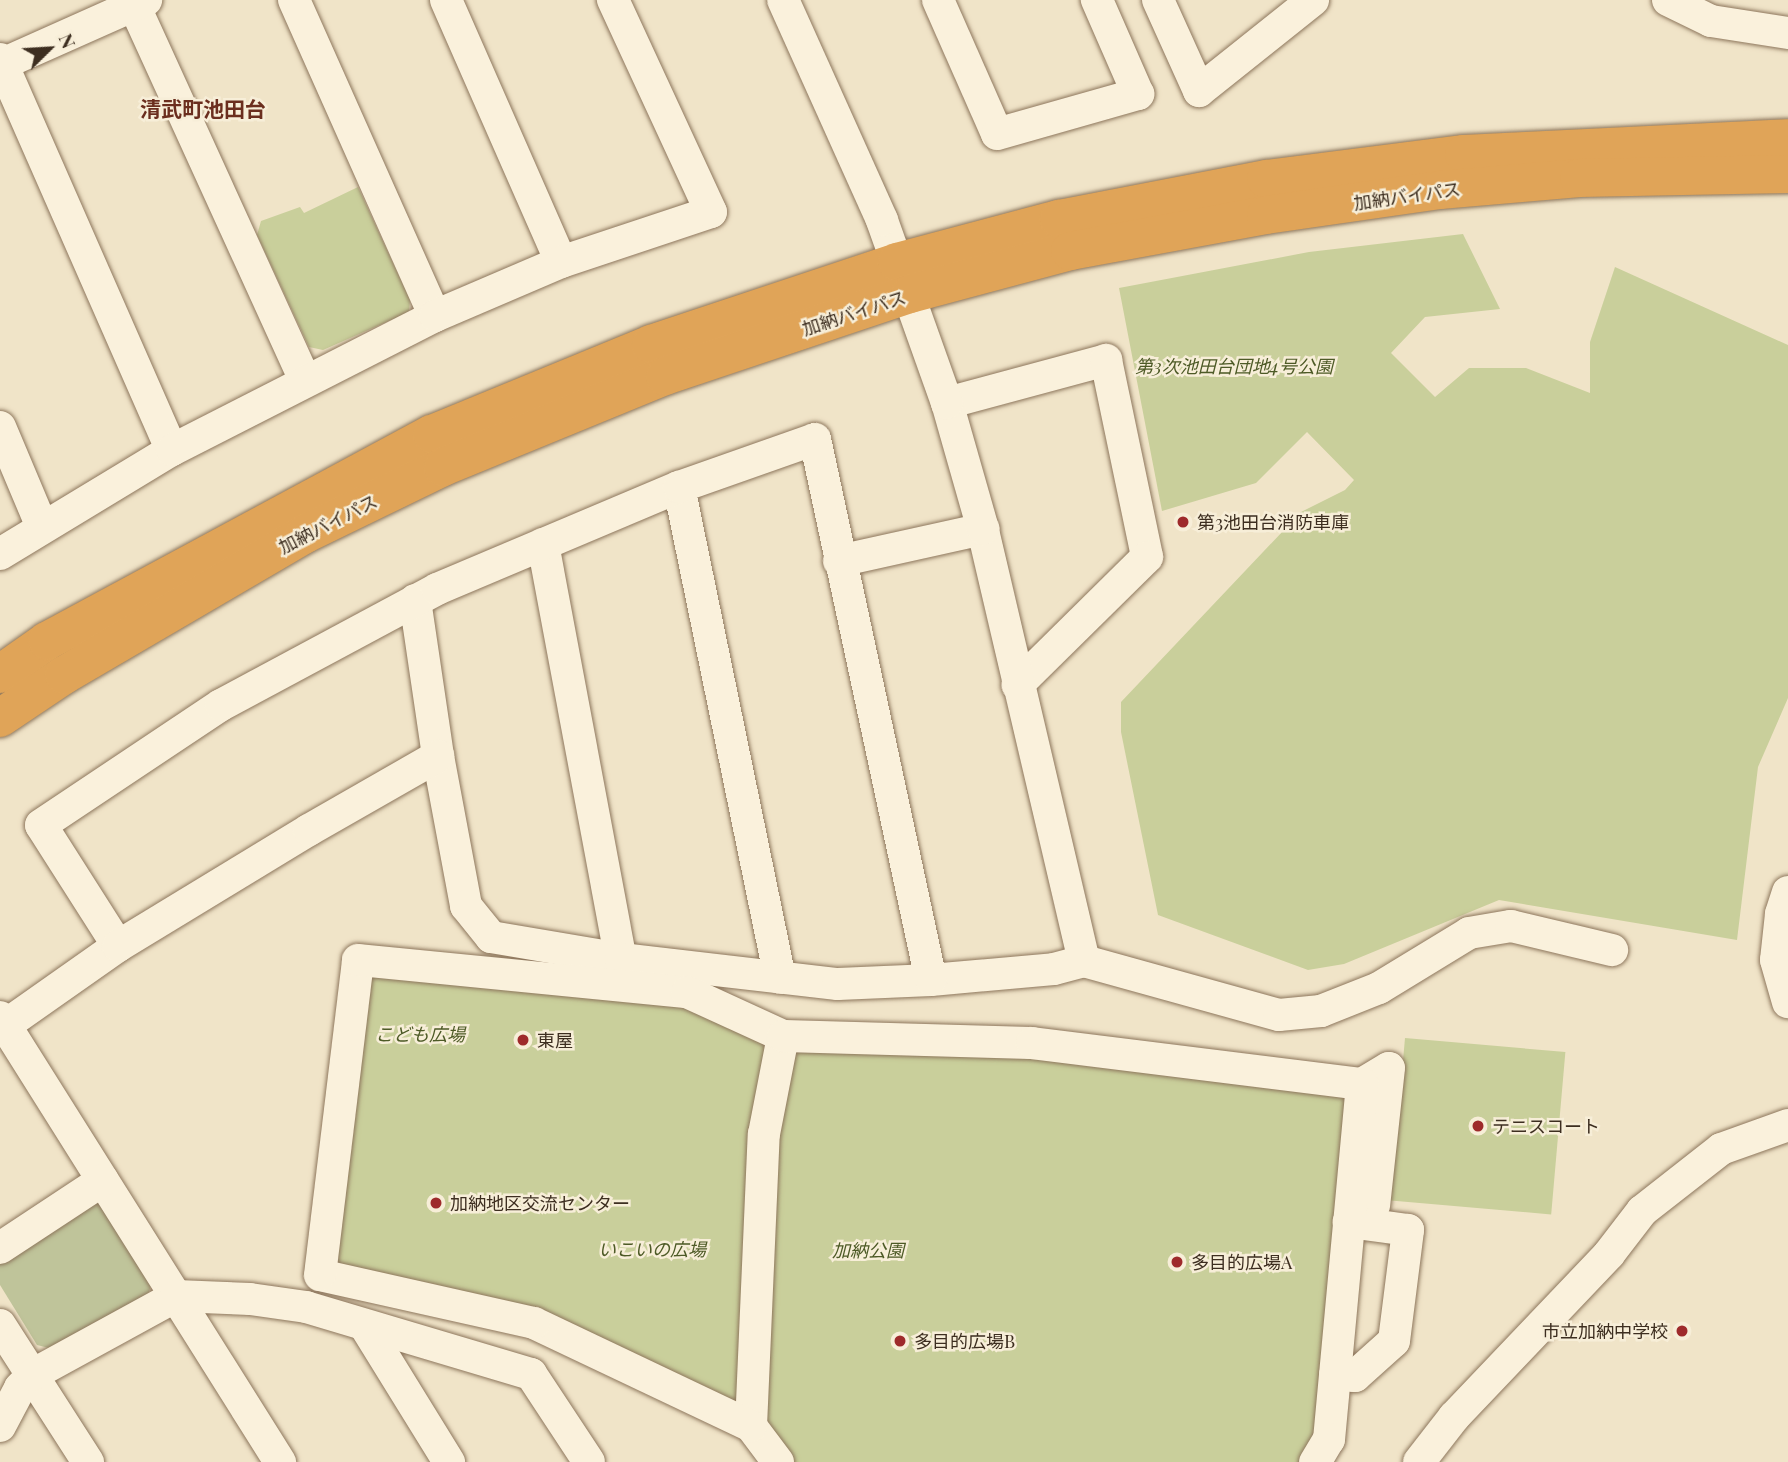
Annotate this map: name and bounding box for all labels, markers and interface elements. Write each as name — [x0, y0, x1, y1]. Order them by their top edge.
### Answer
north arrow — [14, 14, 84, 84]
text: N — [54, 29, 83, 52]
district label: 清武町池田台 — [140, 95, 266, 121]
street label: 加納バイパス — [1352, 178, 1462, 214]
street label: 加納バイパス — [799, 286, 909, 340]
park label: 第3次池田台団地4号公園 — [1135, 355, 1333, 377]
street label: 加納バイパス — [275, 490, 381, 558]
place label: 第3池田台消防車庫 — [1197, 511, 1349, 533]
marker: 第3池田台消防車庫 — [1175, 514, 1191, 530]
park label: こども広場 — [375, 1023, 465, 1045]
place label: 東屋 — [537, 1029, 573, 1051]
marker: 東屋 — [515, 1032, 531, 1048]
place label: テニスコート — [1492, 1115, 1600, 1137]
marker: テニスコート — [1470, 1118, 1486, 1134]
place label: 加納地区交流センター — [450, 1192, 630, 1214]
marker: 加納地区交流センター — [428, 1195, 444, 1211]
park label: いこいの広場 — [598, 1238, 706, 1260]
park label: 加納公園 — [832, 1239, 904, 1261]
place label: 多目的広場A — [1191, 1251, 1292, 1273]
marker: 多目的広場A — [1169, 1254, 1185, 1270]
place label: 市立加納中学校 — [1542, 1320, 1668, 1342]
marker: 市立加納中学校 — [1674, 1323, 1690, 1339]
place label: 多目的広場B — [914, 1330, 1015, 1352]
marker: 多目的広場B — [892, 1333, 908, 1349]

